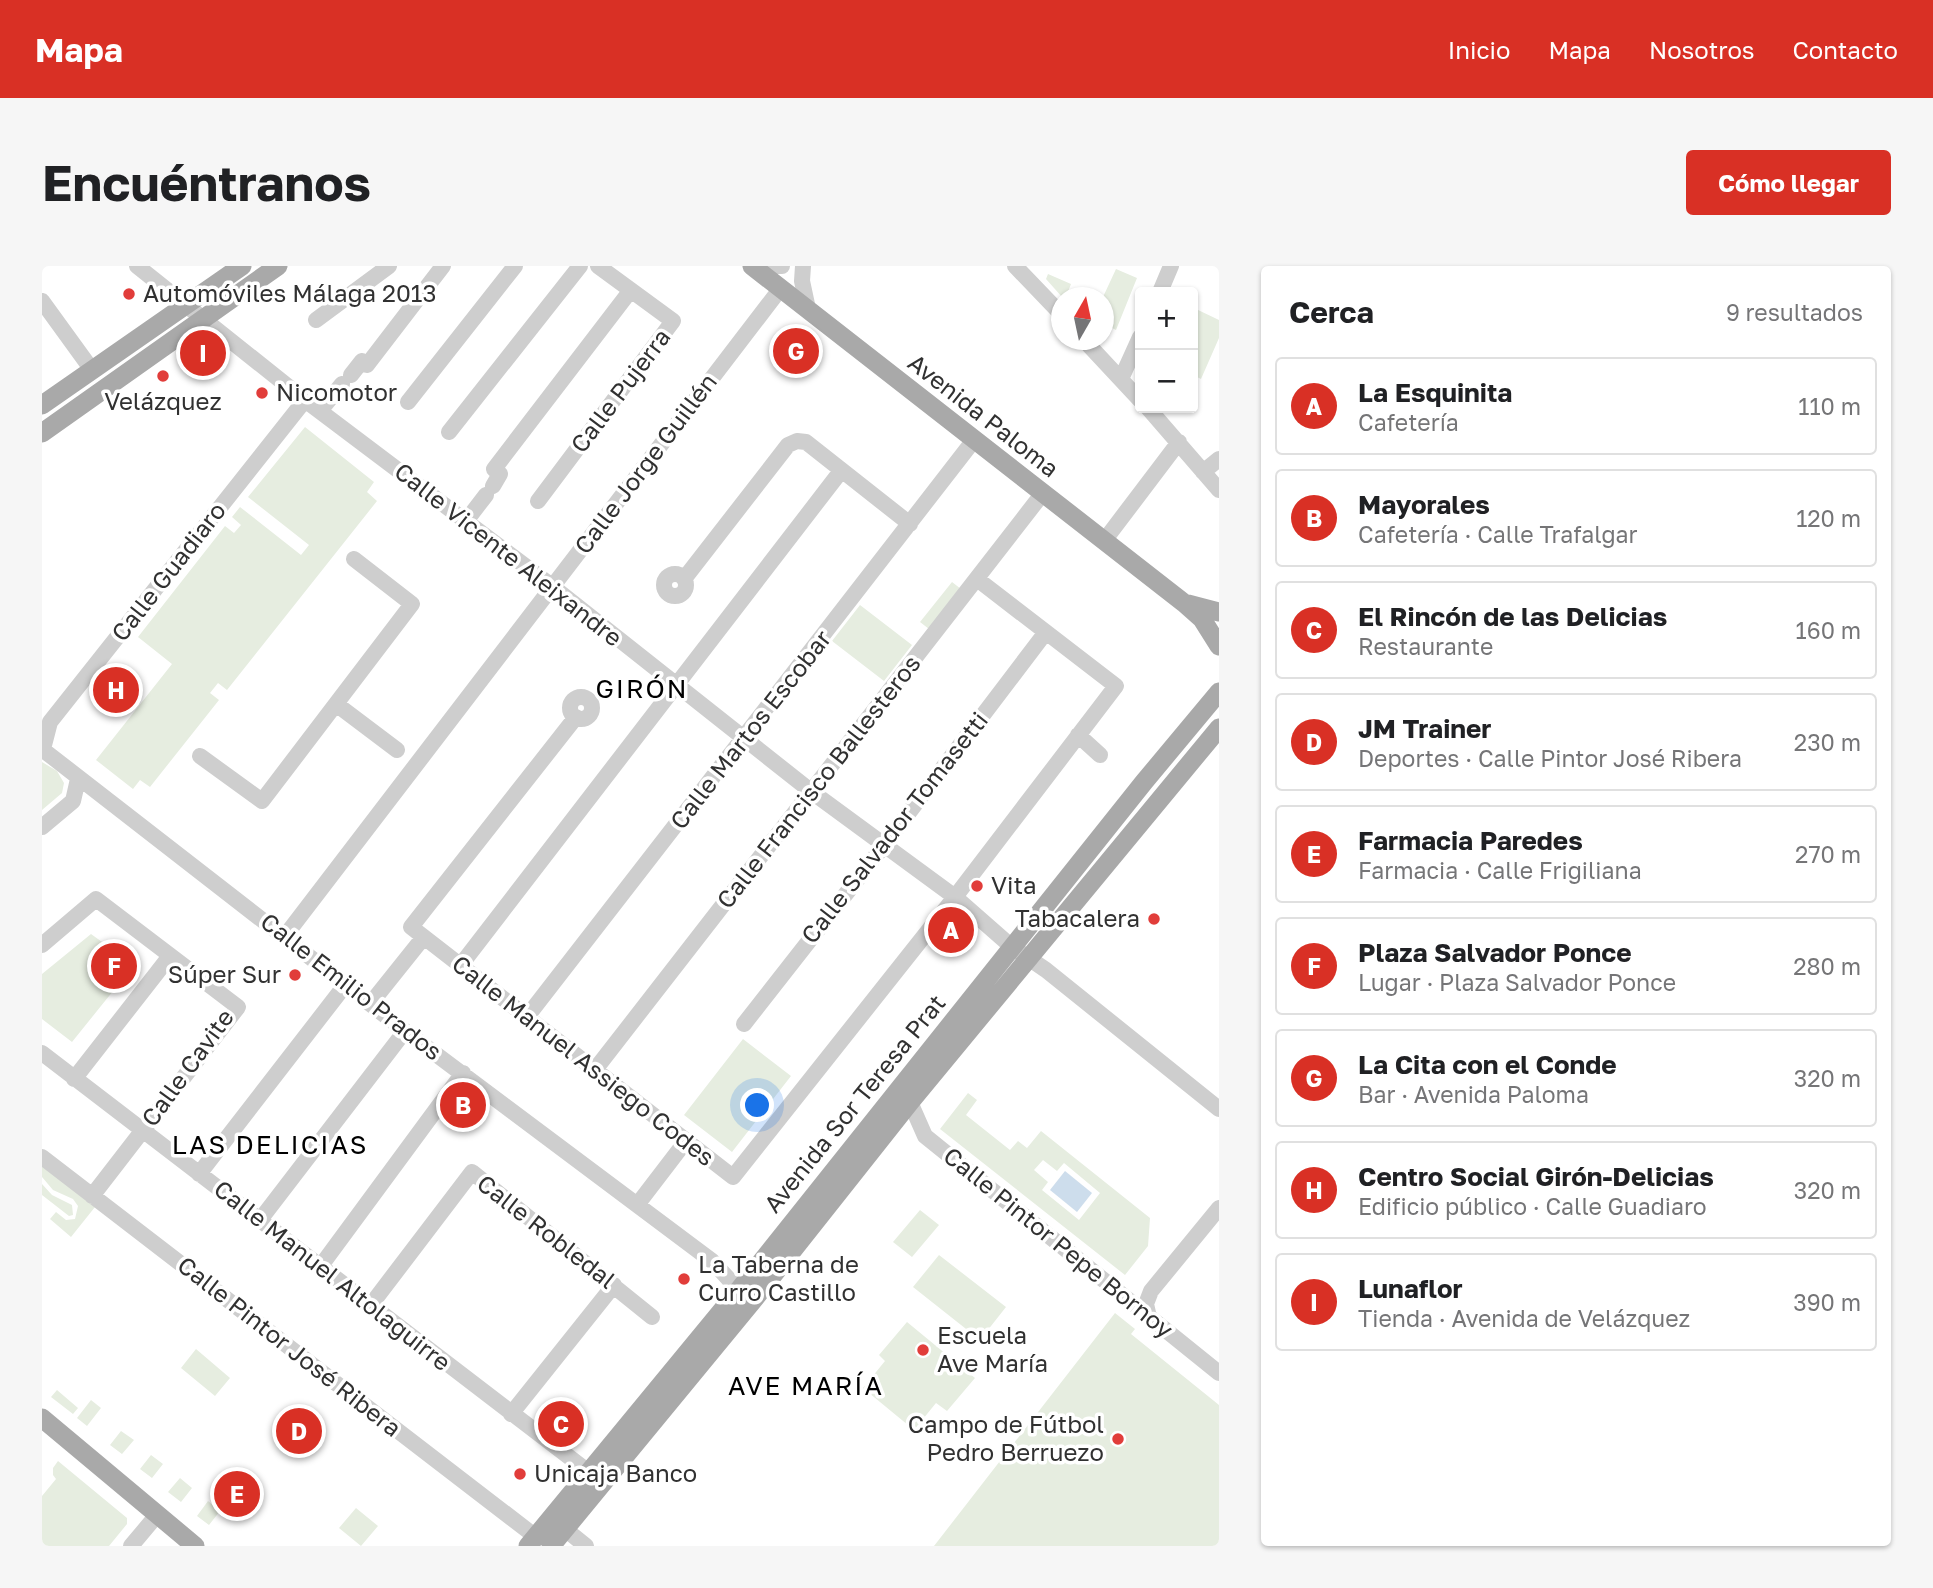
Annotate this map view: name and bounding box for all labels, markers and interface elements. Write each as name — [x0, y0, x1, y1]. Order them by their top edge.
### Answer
text: Mapa — [35, 30, 123, 69]
text: Inicio — [1448, 35, 1510, 64]
text: Mapa — [1548, 35, 1611, 64]
text: Nosotros — [1649, 35, 1755, 64]
text: Contacto — [1793, 35, 1898, 64]
button: Cómo llegar — [1686, 150, 1891, 215]
text: Encuéntranos — [42, 153, 371, 212]
place label: Automóviles Málaga 2013 — [143, 278, 436, 307]
marker: Automóviles Málaga 2013 — [121, 286, 137, 302]
north arrow — [1051, 287, 1114, 350]
map controls — [1135, 287, 1198, 413]
button: + — [1135, 287, 1198, 350]
text: Cerca — [1289, 294, 1374, 330]
text: 9 resultados — [1726, 298, 1863, 326]
street label: Calle Pujerra — [564, 322, 676, 458]
pin: G — [773, 325, 819, 377]
pin: I — [180, 327, 226, 379]
street label: Avenida Paloma — [903, 347, 1065, 482]
button: − — [1135, 350, 1198, 413]
street label: Calle Jorge Guillén — [568, 367, 722, 559]
marker: Velázquez — [155, 368, 171, 384]
place label: Nicomotor — [276, 377, 397, 406]
text: La Esquinita — [1358, 377, 1512, 408]
marker: Nicomotor — [254, 385, 270, 401]
place label: Velázquez — [104, 386, 222, 415]
text: A — [1306, 392, 1322, 420]
text: 110 m — [1798, 392, 1861, 420]
text: Cafetería — [1358, 408, 1459, 436]
street label: Calle Vicente Aleixandre — [389, 456, 629, 652]
text: Mayorales — [1358, 489, 1490, 520]
street label: Calle Guadiaro — [105, 496, 231, 646]
text: B — [1306, 504, 1322, 532]
text: 120 m — [1796, 504, 1861, 532]
text: Cafetería · Calle Trafalgar — [1358, 520, 1638, 548]
text: El Rincón de las Delicias — [1358, 601, 1667, 632]
text: C — [1306, 616, 1322, 644]
text: 160 m — [1796, 616, 1861, 644]
street label: Calle Martos Escobar — [663, 624, 836, 834]
text: Restaurante — [1358, 632, 1493, 660]
street label: Calle Francisco Ballesteros — [710, 649, 926, 914]
pin: H — [93, 664, 139, 716]
district label: GIRÓN — [595, 673, 689, 704]
street label: Calle Salvador Tomasetti — [794, 706, 993, 949]
text: JM Trainer — [1358, 713, 1491, 744]
text: D — [1306, 728, 1322, 756]
text: 230 m — [1794, 728, 1861, 756]
text: Deportes · Calle Pintor José Ribera — [1358, 744, 1742, 772]
text: Farmacia Paredes — [1358, 825, 1583, 856]
text: E — [1307, 840, 1321, 868]
text: 270 m — [1795, 840, 1861, 868]
text: Farmacia · Calle Frigiliana — [1358, 856, 1642, 884]
place label: Vita — [991, 870, 1037, 899]
marker: Vita — [969, 878, 985, 894]
place label: Tabacalera — [1015, 903, 1140, 932]
pin: A — [928, 904, 974, 956]
street label: Calle Emilio Prados — [256, 906, 448, 1066]
marker: Tabacalera — [1146, 911, 1162, 927]
text: Plaza Salvador Ponce — [1358, 937, 1632, 968]
pin: F — [91, 940, 137, 992]
street label: Calle Manuel Assiego Codes — [447, 948, 721, 1171]
text: F — [1307, 952, 1321, 980]
text: 280 m — [1793, 952, 1861, 980]
place label: Súper Sur — [168, 959, 281, 988]
marker: Súper Sur — [287, 967, 303, 983]
text: Lugar · Plaza Salvador Ponce — [1358, 968, 1676, 996]
street label: Avenida Sor Teresa Prat — [757, 988, 951, 1218]
street label: Calle Cavite — [135, 1003, 239, 1131]
text: La Cita con el Conde — [1358, 1049, 1617, 1080]
text: G — [1306, 1064, 1322, 1092]
text: 320 m — [1794, 1064, 1861, 1092]
pin: B — [440, 1079, 486, 1131]
text: Bar · Avenida Paloma — [1358, 1080, 1589, 1108]
your location — [740, 1088, 774, 1122]
district label: LAS DELICIAS — [172, 1129, 368, 1160]
street label: Calle Pintor Pepe Bornoy — [938, 1140, 1180, 1343]
text: Centro Social Girón-Delicias — [1358, 1161, 1714, 1192]
street label: Calle Robledal — [472, 1168, 622, 1294]
street label: Calle Manuel Altolaguirre — [209, 1173, 457, 1376]
text: H — [1305, 1176, 1323, 1204]
text: 320 m — [1794, 1176, 1861, 1204]
text: Edificio público · Calle Guadiaro — [1358, 1192, 1707, 1220]
place label: La Taberna de Curro Castillo — [698, 1249, 859, 1306]
street label: Calle Pintor José Ribera — [172, 1250, 407, 1442]
marker: La Taberna de Curro Castillo — [676, 1271, 692, 1287]
text: Lunaflor — [1358, 1273, 1463, 1304]
text: I — [1310, 1288, 1318, 1316]
text: 390 m — [1793, 1288, 1861, 1316]
text: Tienda · Avenida de Velázquez — [1358, 1304, 1690, 1332]
place label: Escuela Ave María — [937, 1320, 1048, 1377]
marker: Escuela Ave María — [915, 1342, 931, 1358]
district label: AVE MARÍA — [728, 1370, 884, 1401]
pin: C — [538, 1398, 584, 1450]
pin: D — [276, 1405, 322, 1457]
place label: Campo de Fútbol Pedro Berruezo — [908, 1409, 1104, 1466]
marker: Campo de Fútbol Pedro Berruezo — [1110, 1431, 1126, 1447]
place label: Unicaja Banco — [534, 1458, 697, 1487]
marker: Unicaja Banco — [512, 1466, 528, 1482]
pin: E — [214, 1468, 260, 1520]

